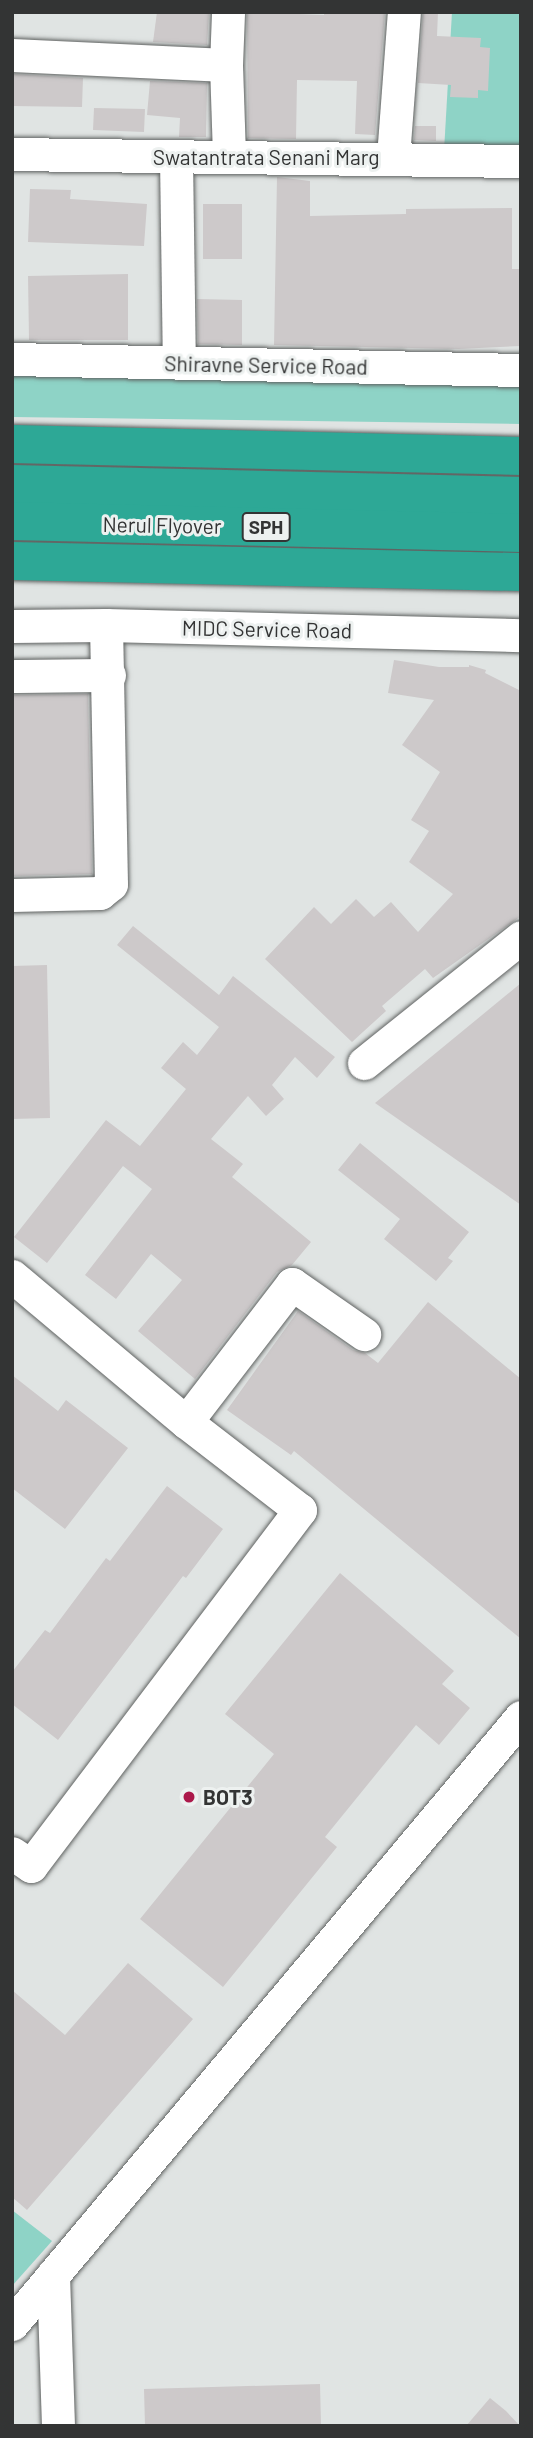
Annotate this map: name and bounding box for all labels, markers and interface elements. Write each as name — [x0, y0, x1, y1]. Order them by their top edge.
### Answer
street label: Swatantrata Senani Marg — [153, 144, 379, 170]
street label: Shiravne Service Road — [164, 351, 368, 379]
street label: Nerul Flyover — [102, 511, 222, 539]
road number: SPH — [242, 512, 290, 542]
street label: MIDC Service Road — [182, 615, 352, 643]
place label: BOT3 — [203, 1784, 252, 1810]
marker: BOT3 — [181, 1789, 197, 1805]

